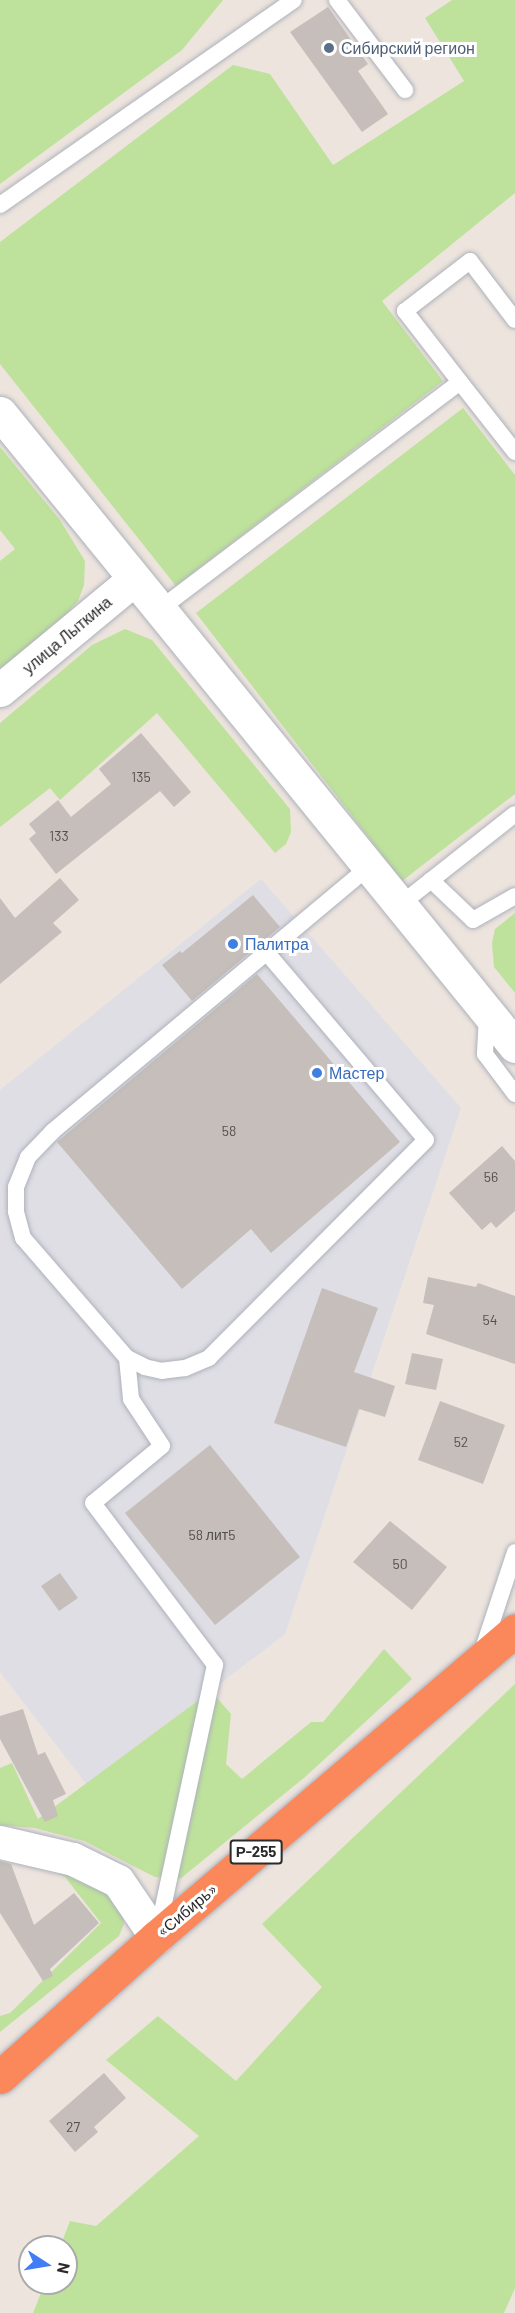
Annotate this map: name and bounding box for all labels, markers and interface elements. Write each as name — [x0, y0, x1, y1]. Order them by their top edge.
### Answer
place label: Сибирский регион — [341, 38, 475, 58]
marker: Сибирский регион — [322, 41, 336, 55]
street label: улица Лыткина — [19, 592, 115, 678]
house number: 135 — [131, 769, 151, 785]
house number: 133 — [49, 828, 69, 844]
place label: Палитра — [245, 934, 309, 954]
marker: Палитра — [226, 937, 240, 951]
place label: Мастер — [329, 1063, 384, 1083]
marker: Мастер — [310, 1066, 324, 1080]
house number: 58 — [222, 1123, 236, 1139]
house number: 56 — [484, 1169, 498, 1185]
house number: 54 — [483, 1312, 497, 1328]
house number: 52 — [454, 1434, 468, 1450]
house number: 58 лит5 — [189, 1527, 235, 1543]
house number: 50 — [392, 1556, 408, 1572]
road number: Р-255 — [229, 1840, 283, 1864]
street label: «Сибирь» — [153, 1879, 221, 1941]
house number: 27 — [66, 2119, 80, 2135]
north arrow — [18, 2235, 78, 2295]
text: N — [54, 2261, 75, 2276]

